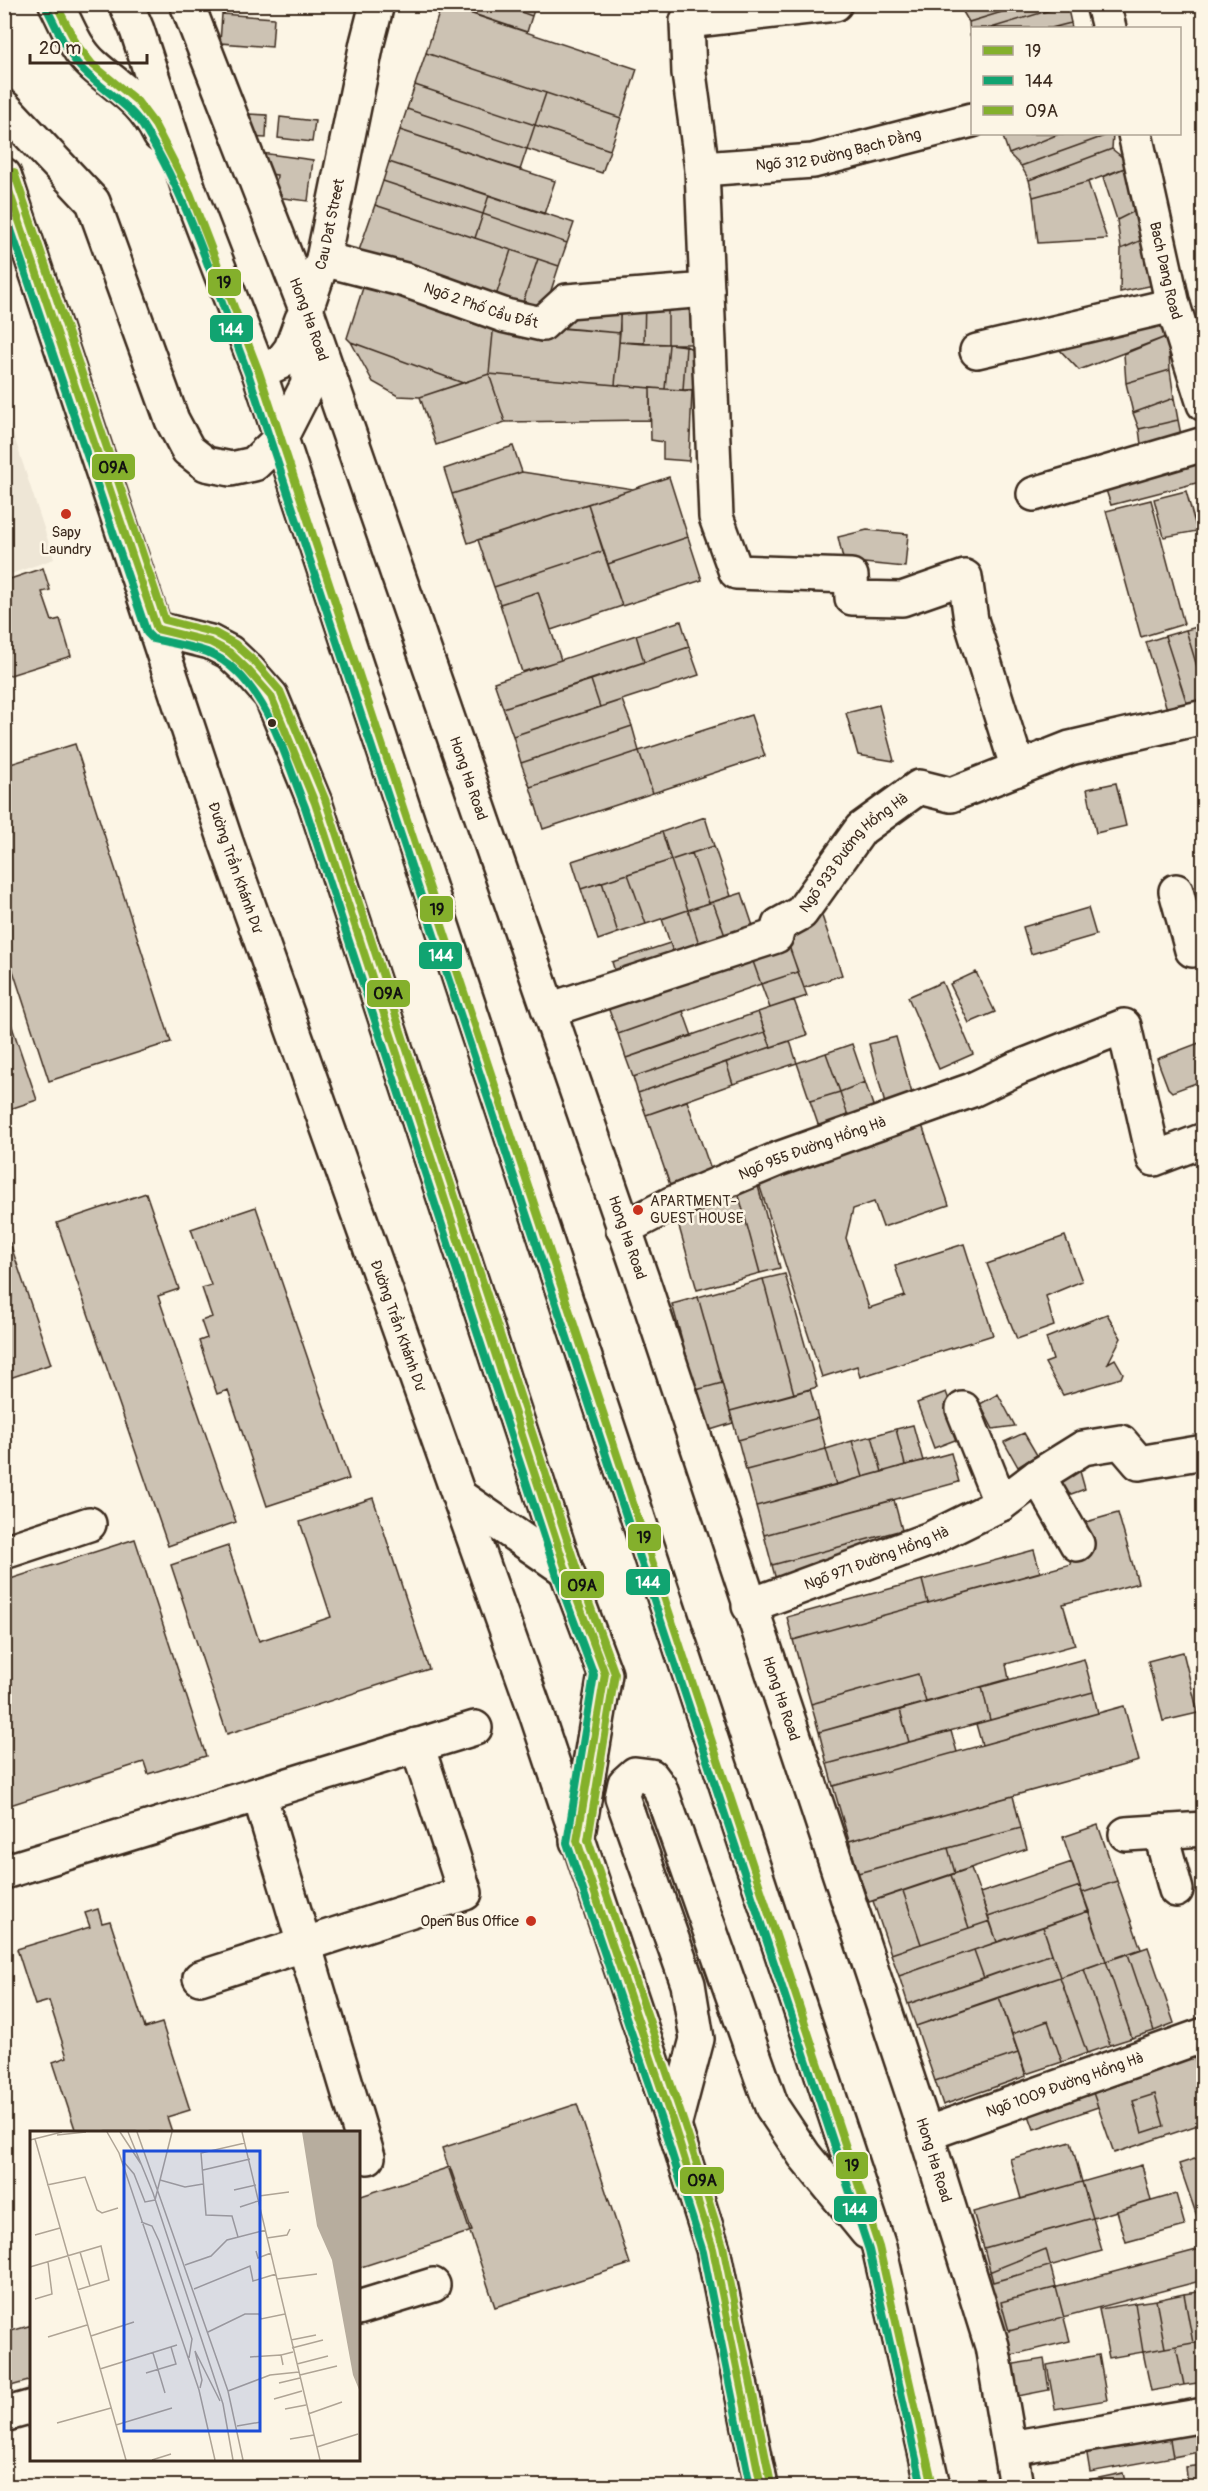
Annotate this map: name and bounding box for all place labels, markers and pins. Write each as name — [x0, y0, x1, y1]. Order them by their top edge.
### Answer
marker: Sapy Laundry — [59, 507, 73, 521]
place label: Sapy Laundry — [41, 523, 92, 559]
unlabelled marker — [266, 717, 278, 729]
place label: APARTMENT- GUEST HOUSE — [650, 1192, 744, 1228]
marker: APARTMENT- GUEST HOUSE — [631, 1203, 645, 1217]
place label: Open Bus Office — [421, 1912, 520, 1931]
marker: Open Bus Office — [524, 1914, 538, 1928]

